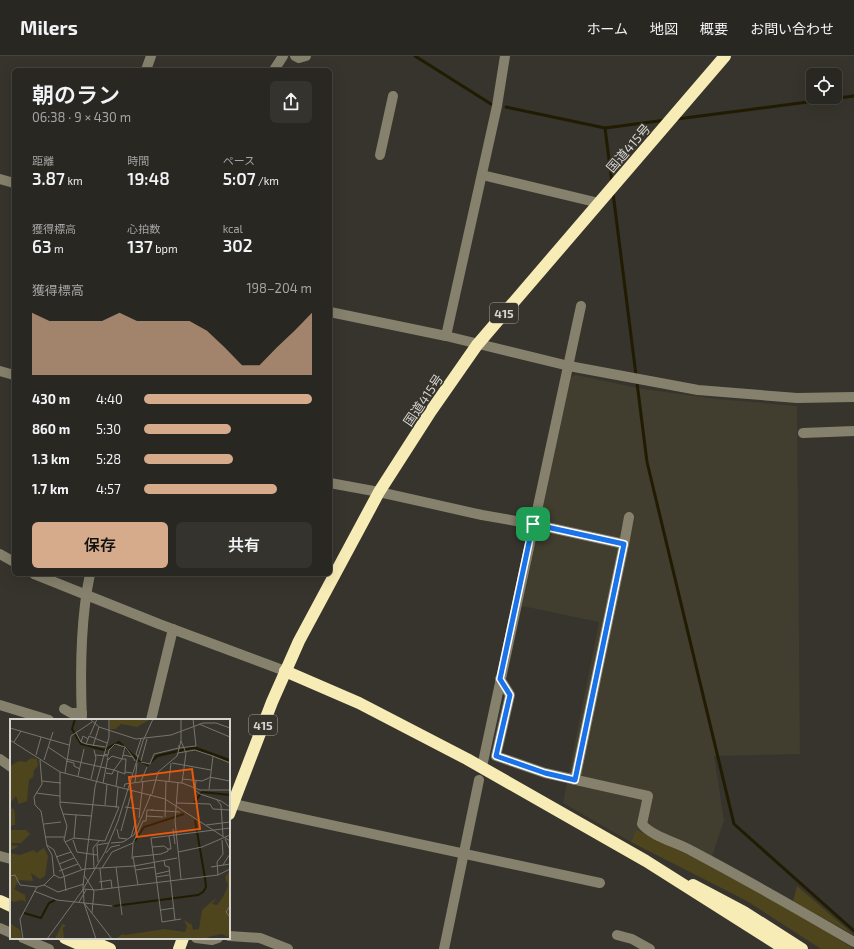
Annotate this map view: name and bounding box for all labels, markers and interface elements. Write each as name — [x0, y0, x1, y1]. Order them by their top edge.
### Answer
text: Milers — [20, 16, 78, 39]
text: ホーム — [586, 20, 628, 37]
text: 地図 — [650, 20, 678, 37]
text: 概要 — [700, 20, 728, 37]
text: お問い合わせ — [750, 20, 834, 37]
map controls — [806, 68, 842, 104]
button: locate — [806, 68, 842, 104]
text: 朝のラン — [32, 81, 120, 107]
button: share — [270, 81, 312, 123]
text: 06:38 · 9 × 430 m — [32, 109, 131, 125]
street label: 国道415号 — [603, 120, 653, 176]
text: 距離 — [32, 154, 54, 167]
text: 時間 — [127, 154, 149, 167]
text: ペース — [223, 154, 255, 167]
text: 3.87 — [32, 168, 65, 188]
text: 19:48 — [127, 168, 170, 188]
text: 5:07 — [223, 168, 256, 188]
text: km — [65, 174, 83, 187]
text: /km — [256, 174, 279, 187]
text: 獲得標高 — [32, 222, 76, 235]
text: 心拍数 — [127, 222, 160, 235]
text: kcal — [223, 222, 243, 235]
text: 302 — [223, 235, 252, 255]
text: 63 — [32, 236, 51, 256]
text: 137 — [127, 236, 153, 256]
text: m — [51, 242, 64, 255]
text: bpm — [153, 242, 178, 255]
text: 198–204 m — [246, 280, 312, 296]
text: 獲得標高 — [32, 282, 84, 298]
road number: 415 — [490, 303, 518, 323]
street label: 国道415号 — [400, 371, 446, 429]
text: 430 m — [32, 391, 70, 407]
text: 4:40 — [96, 391, 123, 407]
text: 860 m — [32, 421, 70, 437]
text: 5:30 — [96, 421, 121, 437]
text: 1.3 km — [32, 451, 70, 467]
text: 5:28 — [96, 451, 121, 467]
text: 1.7 km — [32, 481, 69, 497]
text: 4:57 — [96, 481, 121, 497]
pin — [516, 507, 550, 541]
icon: arrive — [522, 513, 544, 535]
button: 保存 — [32, 522, 168, 568]
button: 共有 — [176, 522, 312, 568]
road number: 415 — [249, 715, 277, 735]
inset map — [10, 719, 230, 939]

